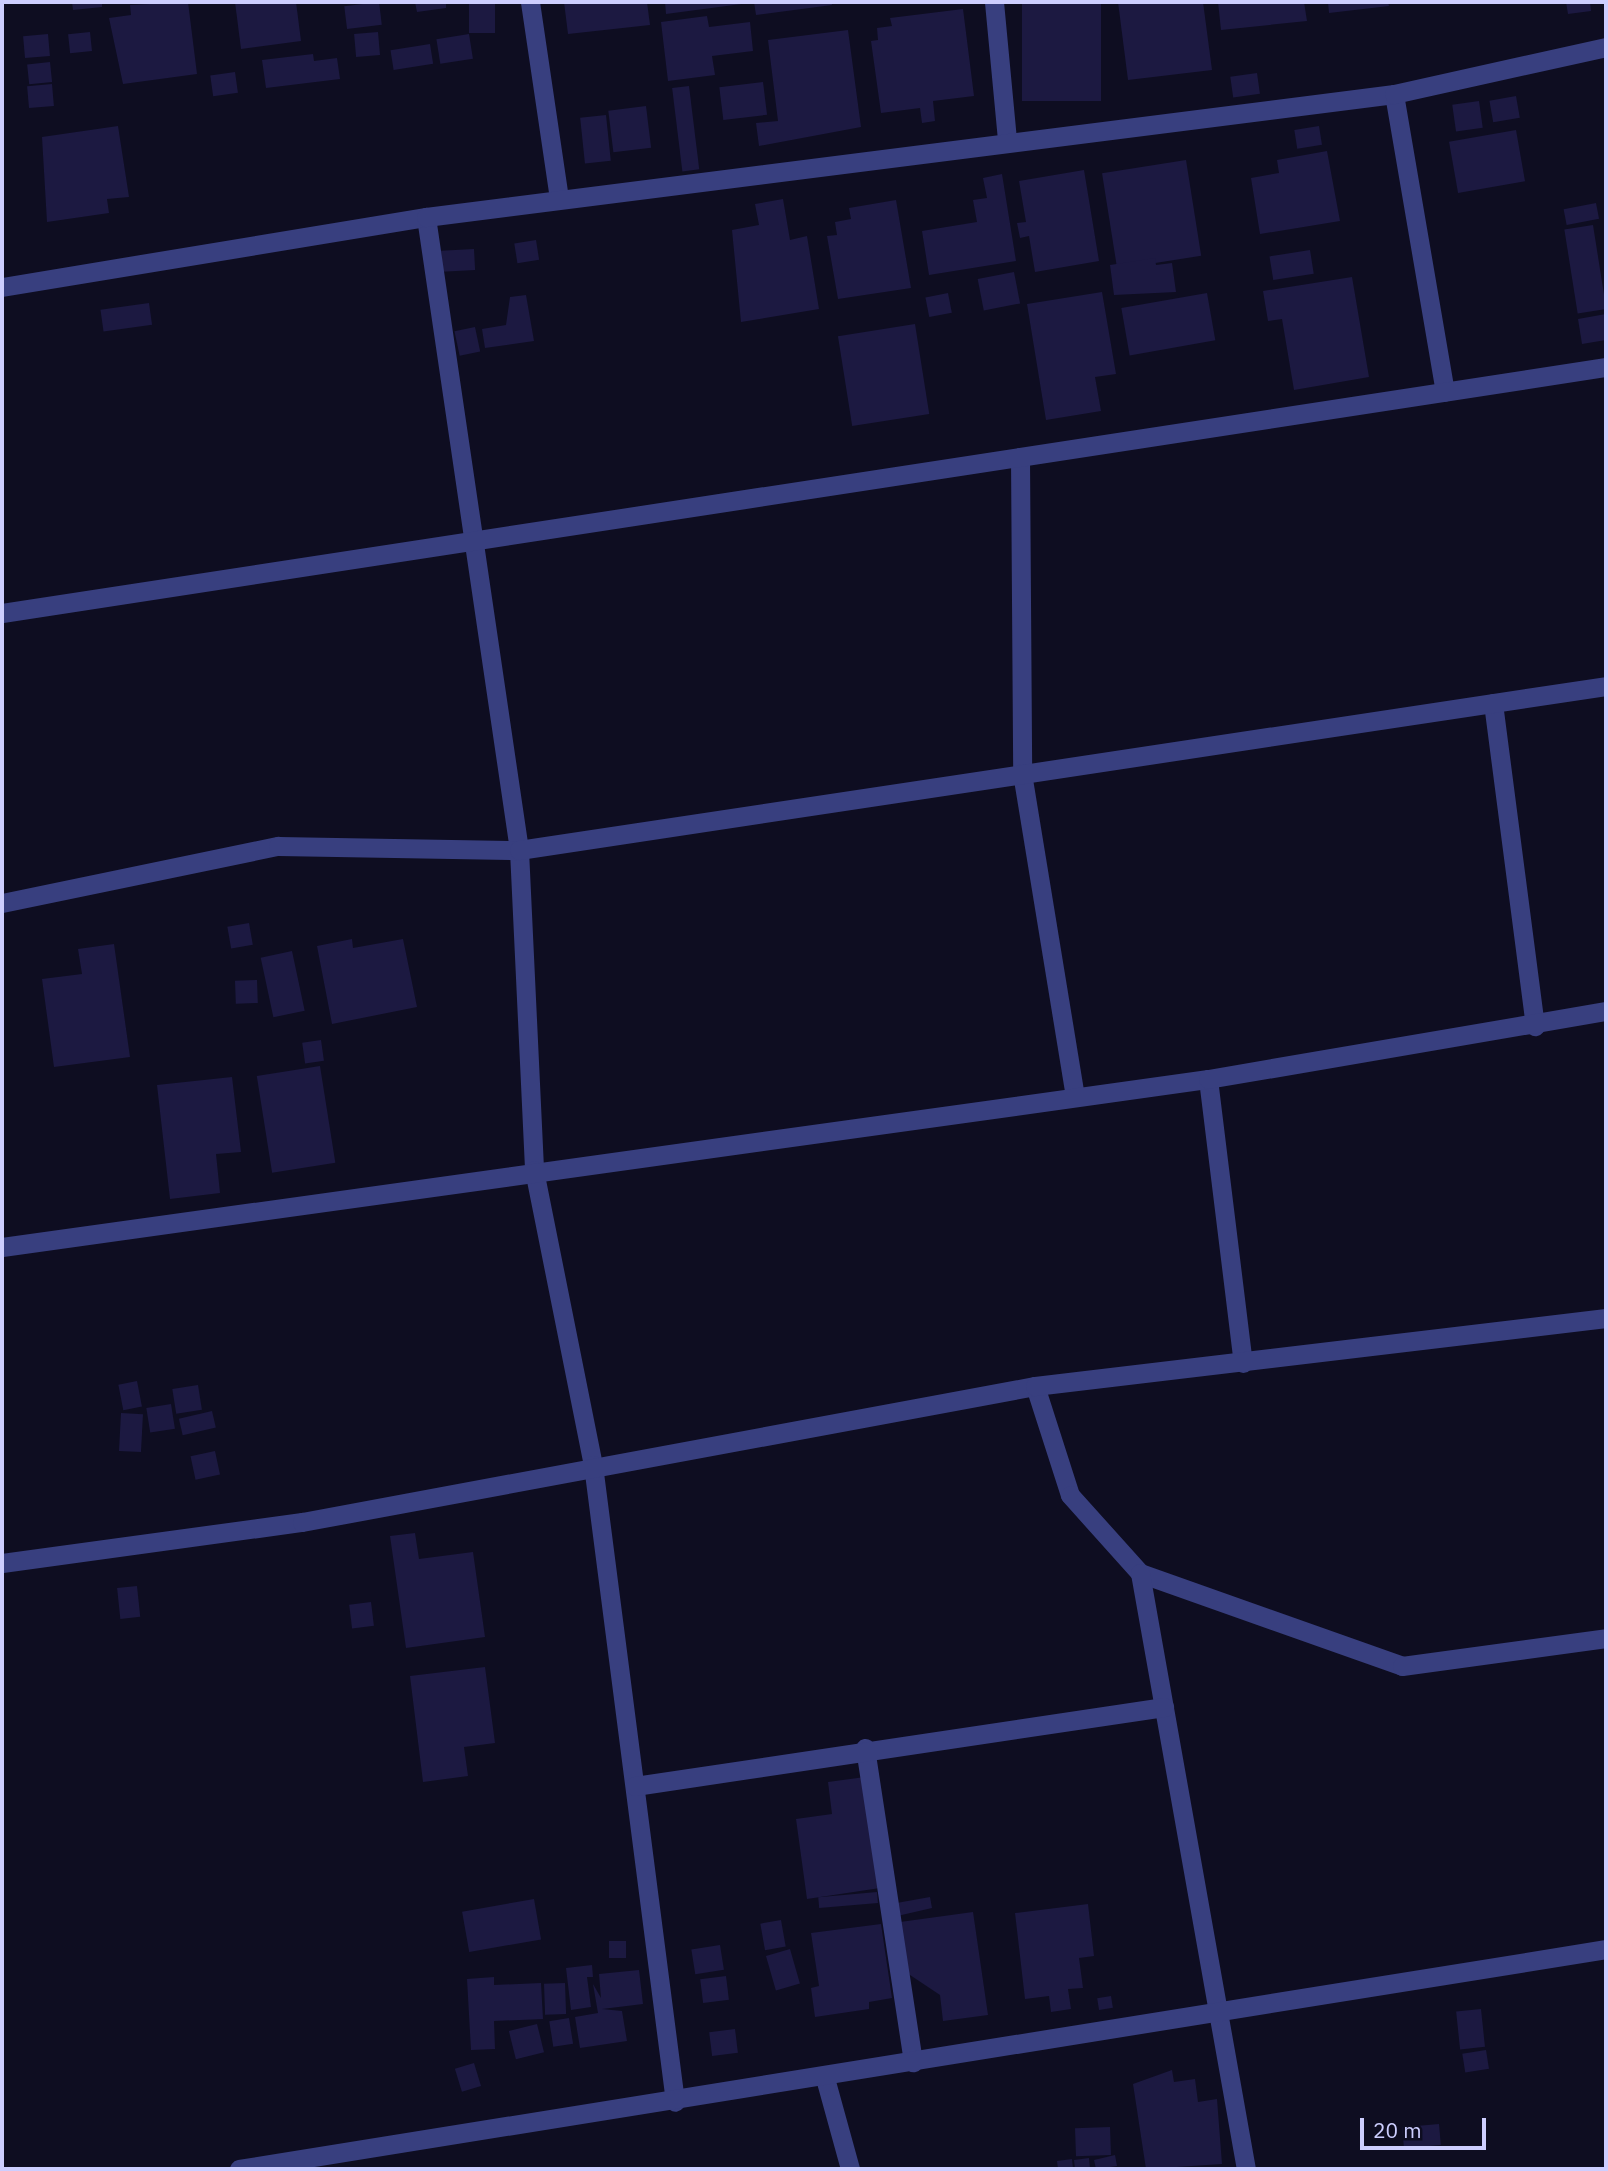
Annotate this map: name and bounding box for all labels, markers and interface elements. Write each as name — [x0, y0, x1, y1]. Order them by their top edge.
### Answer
scale bar — [1363, 2104, 1489, 2148]
text: 20 m — [1373, 2116, 1422, 2144]

